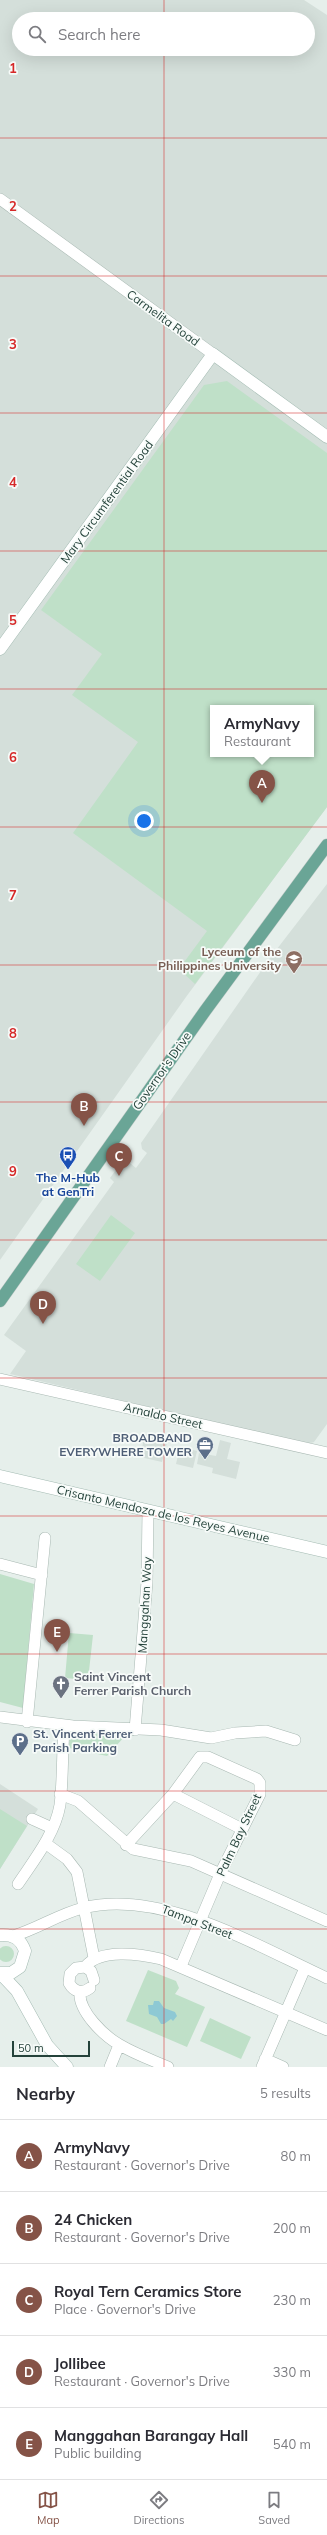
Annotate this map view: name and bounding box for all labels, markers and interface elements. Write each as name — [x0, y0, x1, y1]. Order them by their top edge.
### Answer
search box — [12, 12, 315, 56]
icon: search — [26, 23, 48, 45]
text: Search here — [58, 25, 140, 44]
text: 1 — [9, 60, 17, 76]
text: 2 — [9, 198, 17, 214]
street label: Carmelita Road — [124, 286, 203, 349]
text: 3 — [9, 336, 17, 352]
street label: Mary Circumferential Road — [57, 437, 156, 566]
text: 4 — [9, 474, 17, 490]
text: 5 — [9, 612, 17, 628]
popup — [210, 705, 314, 757]
text: ArmyNavy — [224, 714, 300, 733]
text: Restaurant — [224, 733, 291, 749]
text: 6 — [9, 749, 17, 765]
pin: A — [249, 770, 275, 803]
your location — [134, 811, 154, 831]
text: 7 — [9, 887, 17, 903]
place label: Lyceum of the Philippines University — [158, 944, 281, 973]
school or university icon: Lyceum of the Philippines University — [284, 949, 304, 974]
text: 8 — [9, 1025, 17, 1041]
street label: Governor's Drive — [129, 1029, 194, 1113]
pin: B — [71, 1093, 97, 1126]
pin: C — [106, 1143, 132, 1176]
bus stop icon: The M-Hub at GenTri — [58, 1145, 78, 1170]
text: 9 — [9, 1163, 17, 1179]
place label: The M-Hub at GenTri — [36, 1170, 100, 1199]
pin: D — [30, 1291, 56, 1324]
street label: Arnaldo Street — [122, 1399, 204, 1432]
place label: BROADBAND EVERYWHERE TOWER — [59, 1430, 193, 1459]
office icon: BROADBAND EVERYWHERE TOWER — [195, 1435, 215, 1460]
street label: Crisanto Mendoza de los Reyes Avenue — [55, 1482, 271, 1545]
street label: Manggahan Way — [134, 1556, 155, 1654]
pin: E — [44, 1619, 70, 1652]
place label: Saint Vincent Ferrer Parish Church — [74, 1669, 191, 1698]
church icon: Saint Vincent Ferrer Parish Church — [51, 1674, 71, 1699]
place label: St. Vincent Ferrer Parish Parking — [33, 1726, 132, 1755]
parking icon: St. Vincent Ferrer Parish Parking — [10, 1731, 30, 1756]
street label: Palm Bay Street — [213, 1791, 264, 1878]
street label: Tampa Street — [160, 1901, 235, 1942]
scale bar — [12, 2039, 90, 2058]
text: 50 m — [18, 2041, 44, 2055]
text: Nearby — [16, 2083, 75, 2104]
text: 5 results — [260, 2085, 311, 2101]
text: ArmyNavy — [54, 2138, 130, 2157]
text: A — [24, 2148, 34, 2164]
text: 80 m — [281, 2148, 311, 2164]
text: Restaurant · Governor's Drive — [54, 2157, 230, 2173]
text: 24 Chicken — [54, 2210, 132, 2229]
text: B — [25, 2220, 33, 2236]
text: 200 m — [273, 2220, 311, 2236]
text: Restaurant · Governor's Drive — [54, 2229, 230, 2245]
text: Royal Tern Ceramics Store — [54, 2282, 242, 2301]
text: C — [25, 2292, 33, 2308]
text: 230 m — [273, 2292, 311, 2308]
text: Place · Governor's Drive — [54, 2301, 196, 2317]
text: Jollibee — [54, 2354, 106, 2373]
text: D — [24, 2364, 34, 2380]
text: 330 m — [273, 2364, 311, 2380]
text: Restaurant · Governor's Drive — [54, 2373, 230, 2389]
text: Manggahan Barangay Hall — [54, 2426, 248, 2445]
text: E — [25, 2436, 33, 2452]
text: 540 m — [273, 2436, 311, 2452]
text: Public building — [54, 2445, 142, 2461]
tab: Map — [37, 2489, 60, 2527]
tab: Directions — [134, 2489, 184, 2527]
tab: Saved — [258, 2489, 290, 2527]

